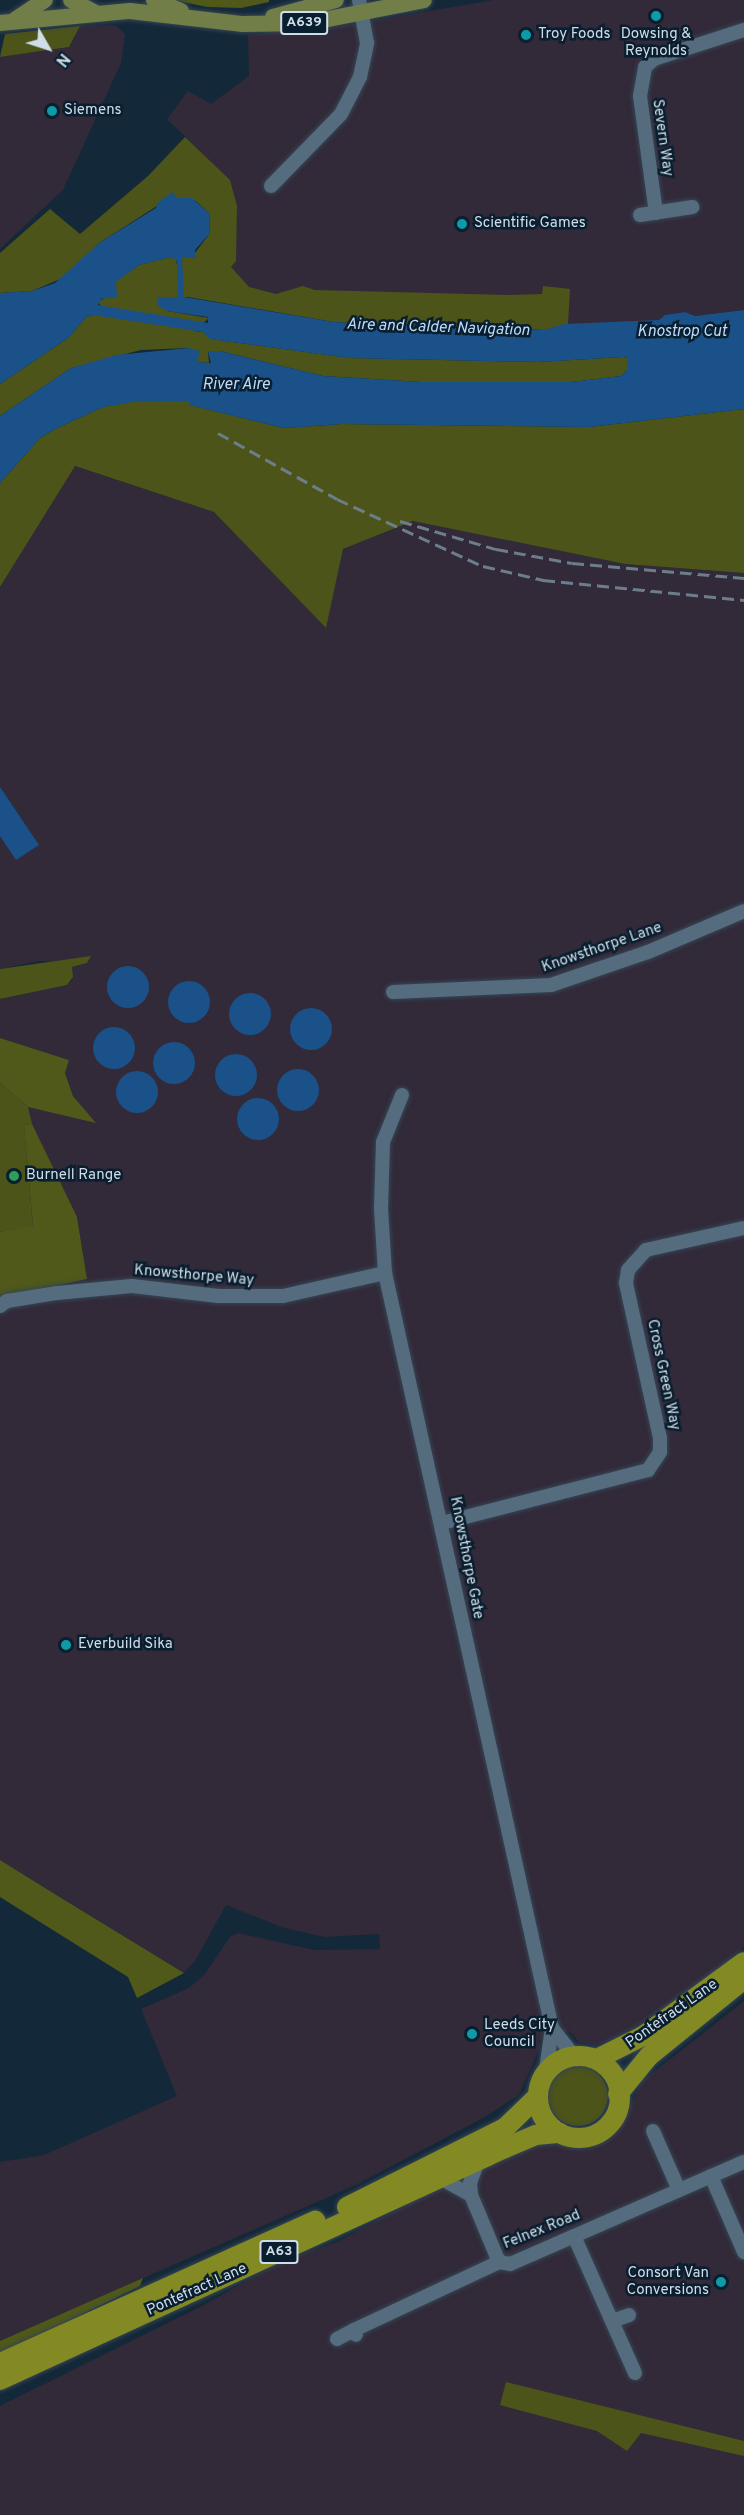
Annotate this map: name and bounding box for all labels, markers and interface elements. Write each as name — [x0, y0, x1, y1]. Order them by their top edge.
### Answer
marker: Dowsing & Reynolds — [649, 9, 663, 23]
road number: A639 — [280, 12, 328, 34]
north arrow — [18, 18, 78, 78]
place label: Dowsing & Reynolds — [621, 25, 691, 60]
place label: Troy Foods — [538, 26, 611, 44]
marker: Troy Foods — [519, 28, 533, 42]
text: N — [51, 49, 73, 70]
street label: Severn Way — [648, 98, 676, 178]
place label: Siemens — [64, 102, 122, 120]
marker: Siemens — [45, 104, 59, 118]
place label: Scientific Games — [474, 215, 586, 233]
marker: Scientific Games — [455, 217, 469, 231]
water label: Aire and Calder Navigation — [346, 315, 530, 341]
water label: Knostrop Cut — [637, 322, 727, 342]
water label: River Aire — [202, 375, 270, 395]
street label: Knowsthorpe Lane — [540, 919, 664, 977]
place label: Burnell Range — [26, 1167, 121, 1185]
marker: Burnell Range — [7, 1169, 21, 1183]
street label: Knowsthorpe Way — [133, 1262, 255, 1290]
street label: Cross Green Way — [642, 1318, 684, 1432]
street label: Knowsthorpe Gate — [445, 1495, 487, 1621]
place label: Everbuild Sika — [78, 1636, 173, 1654]
marker: Everbuild Sika — [59, 1638, 73, 1652]
street label: Pontefract Lane — [623, 1976, 721, 2052]
place label: Leeds City Council — [484, 2016, 555, 2051]
marker: Leeds City Council — [465, 2027, 479, 2041]
street label: Felnex Road — [501, 2206, 583, 2254]
road number: A63 — [258, 2241, 300, 2263]
street label: Pontefract Lane — [144, 2260, 250, 2320]
place label: Consort Van Conversions — [626, 2264, 709, 2299]
marker: Consort Van Conversions — [714, 2275, 728, 2289]

